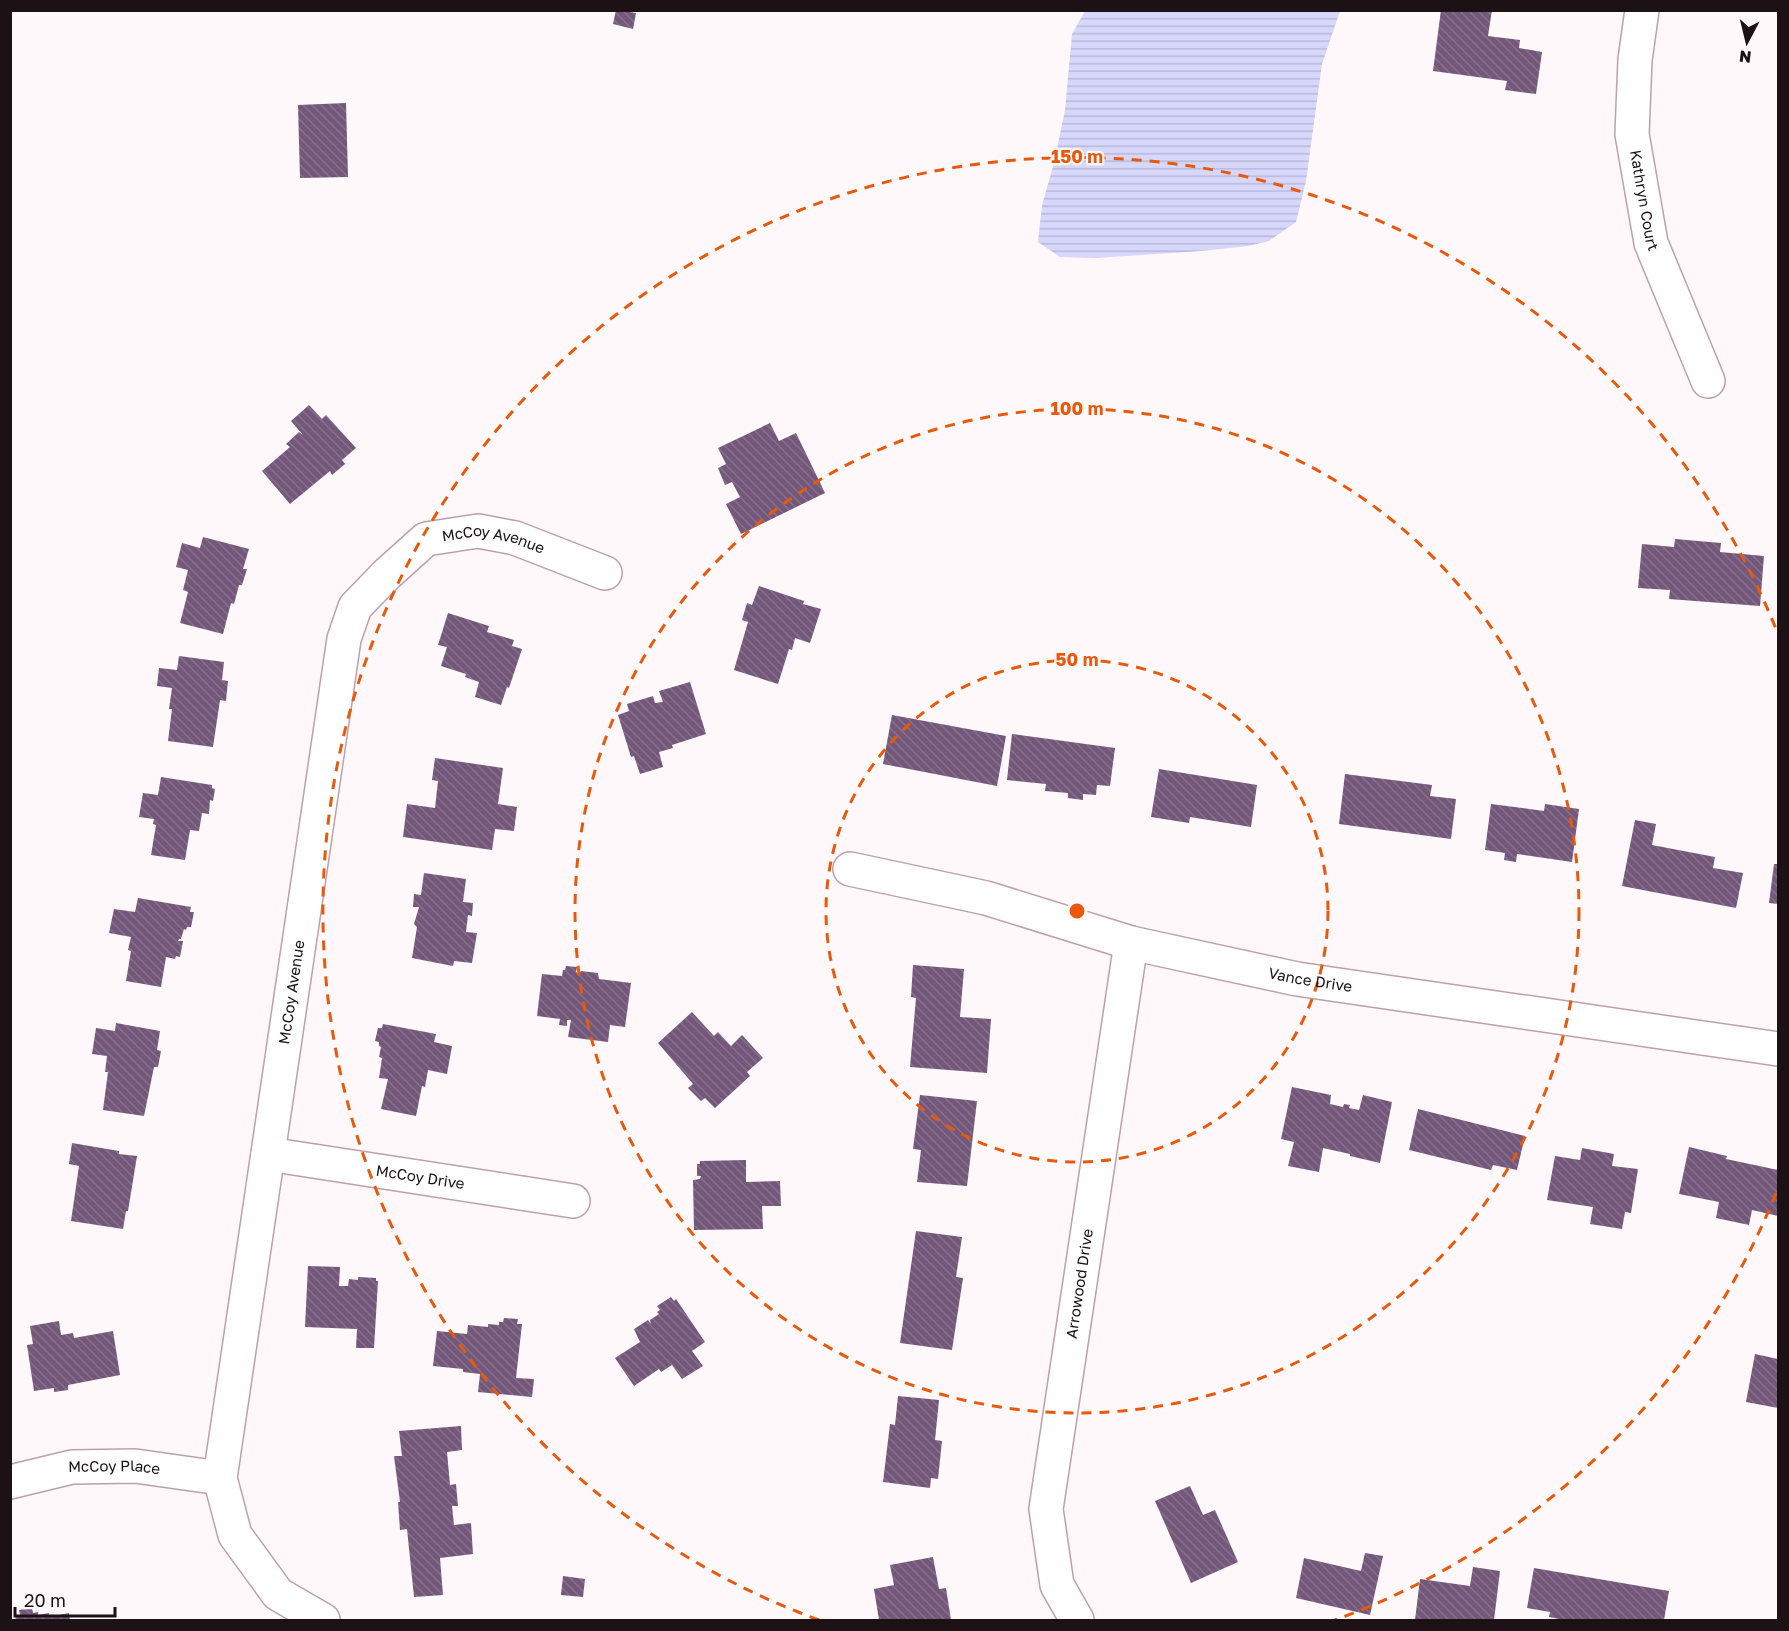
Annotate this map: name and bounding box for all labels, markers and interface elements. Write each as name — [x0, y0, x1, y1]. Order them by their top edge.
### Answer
north arrow — [1717, 12, 1777, 72]
text: N — [1738, 46, 1752, 68]
text: 150 m — [1051, 145, 1103, 167]
street label: Kathryn Court — [1627, 149, 1663, 253]
text: 100 m — [1051, 397, 1103, 419]
street label: McCoy Avenue — [440, 521, 548, 557]
text: 50 m — [1056, 648, 1098, 670]
centre of rings — [1067, 901, 1087, 921]
street label: McCoy Avenue — [274, 938, 307, 1045]
street label: Vance Drive — [1267, 963, 1354, 995]
street label: McCoy Drive — [375, 1161, 466, 1192]
street label: Arrowood Drive — [1062, 1227, 1096, 1340]
street label: McCoy Place — [68, 1456, 162, 1477]
scale bar — [15, 1580, 116, 1618]
text: 20 m — [24, 1589, 66, 1611]

